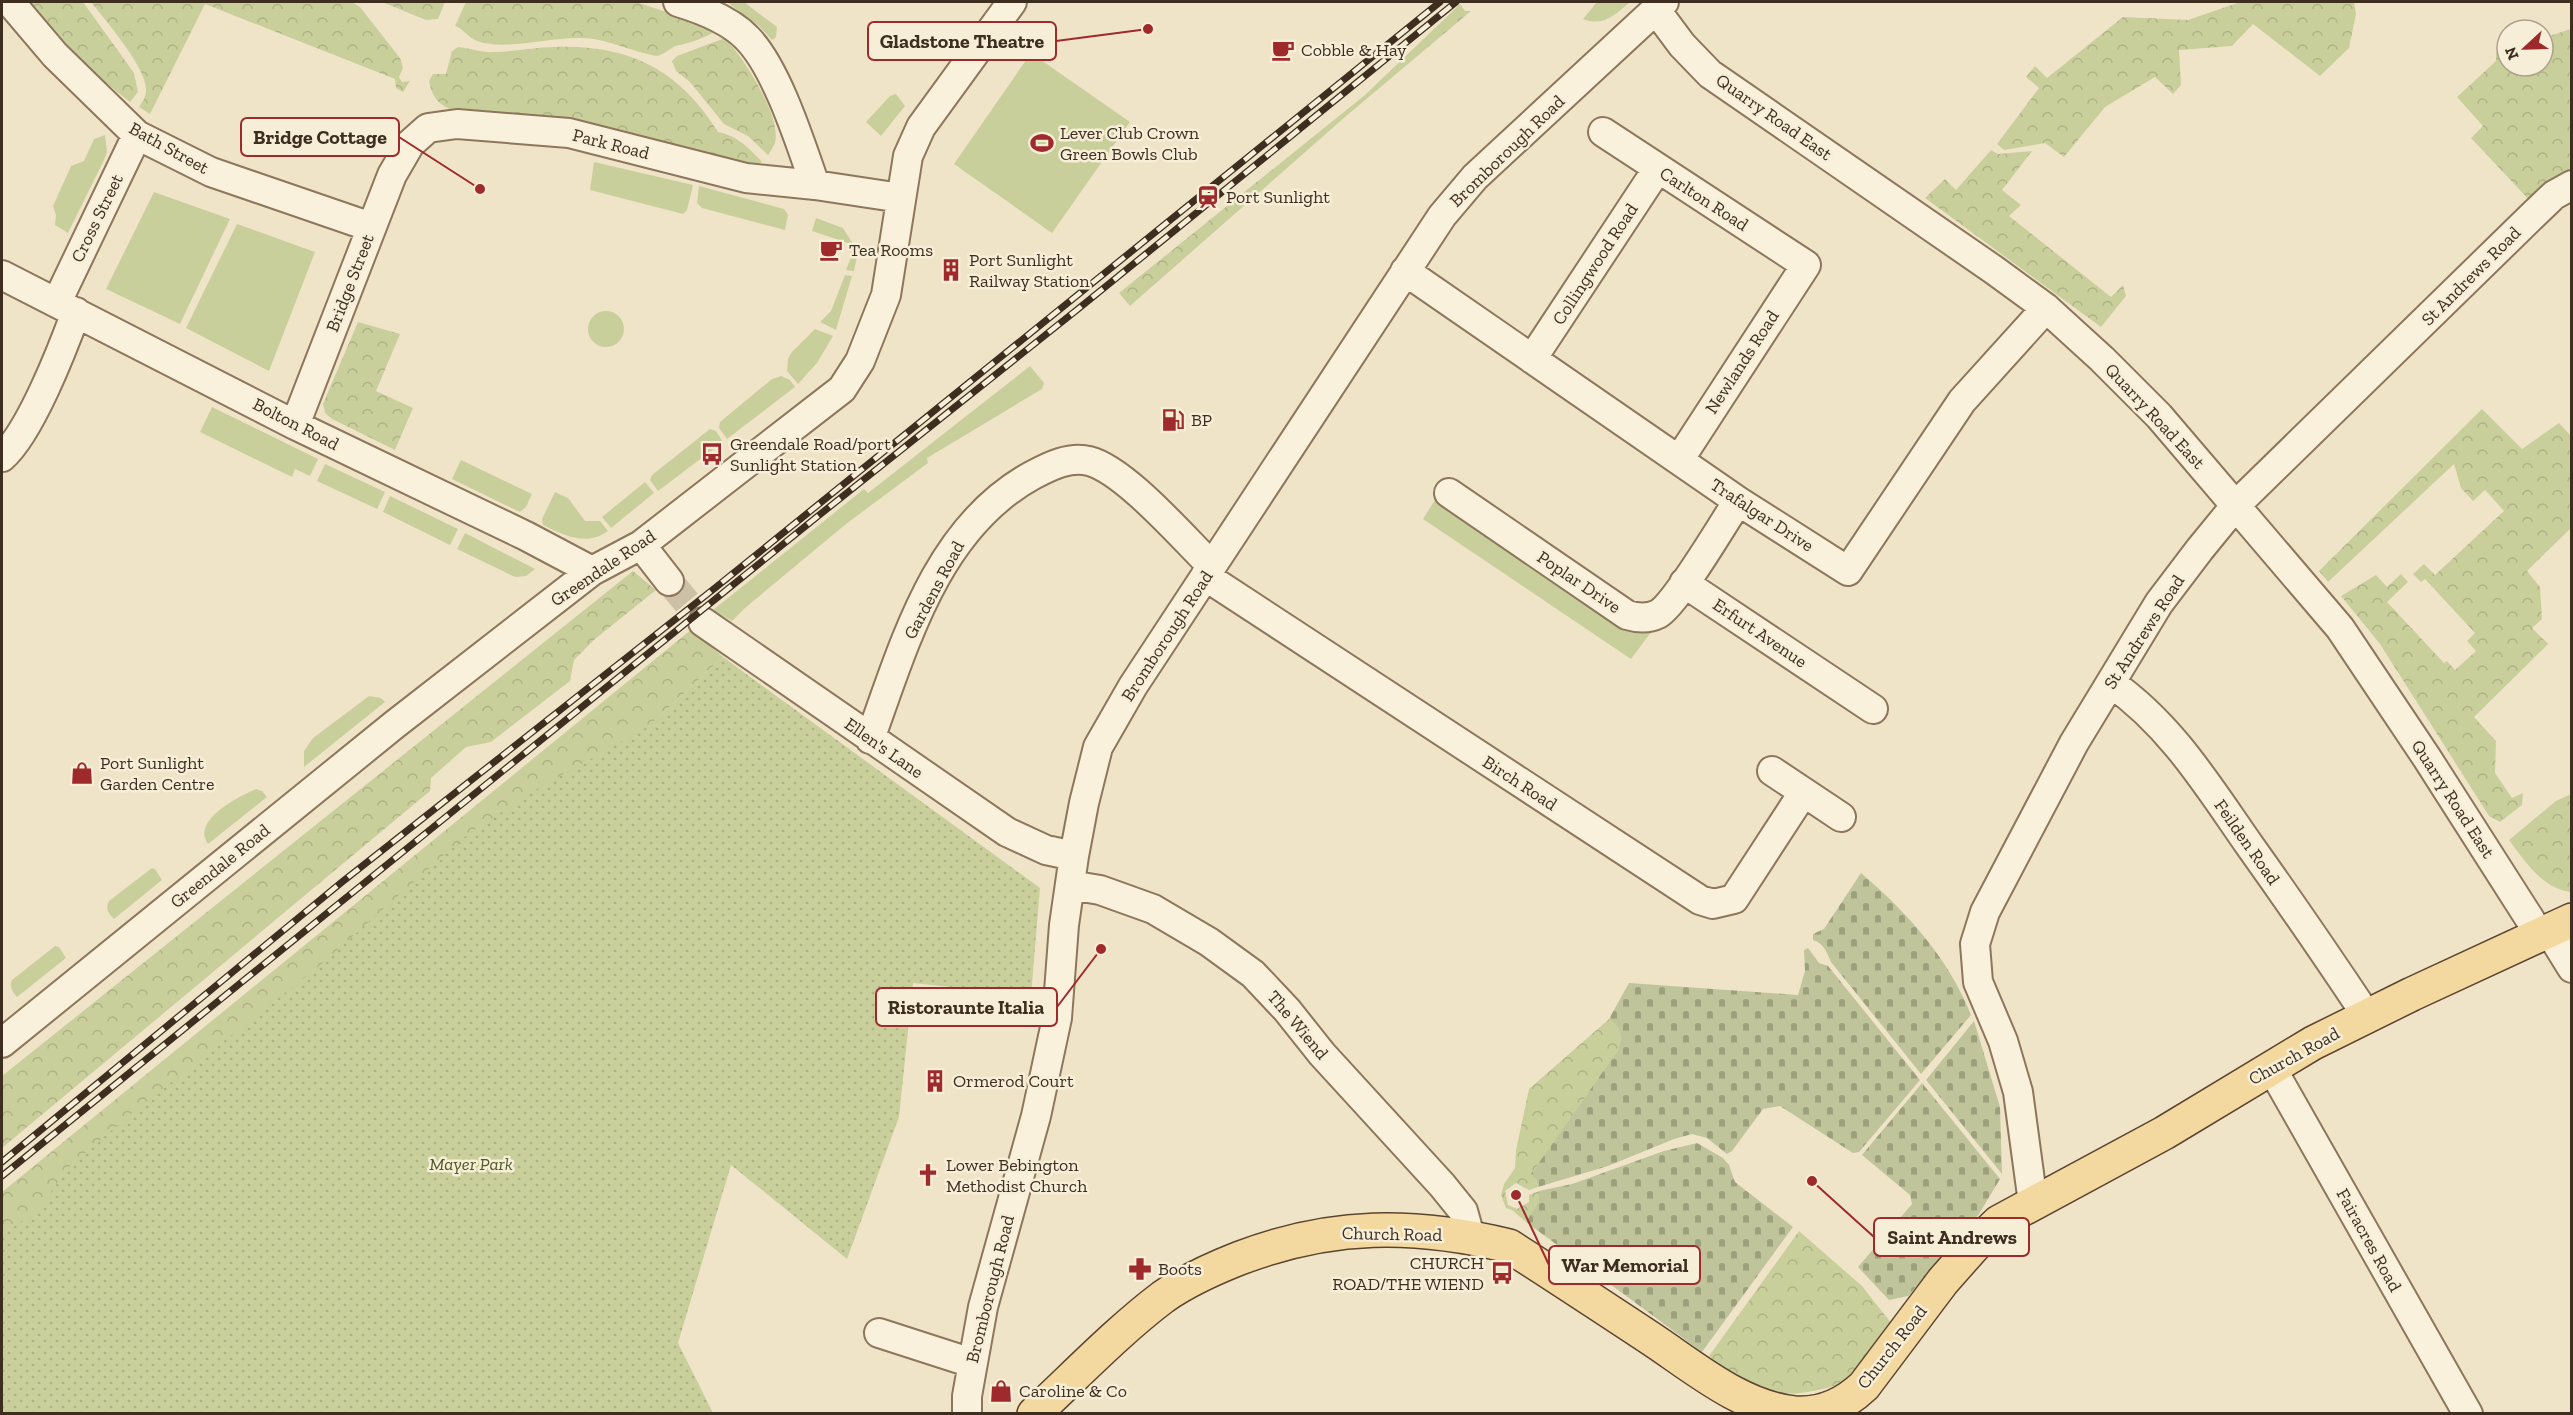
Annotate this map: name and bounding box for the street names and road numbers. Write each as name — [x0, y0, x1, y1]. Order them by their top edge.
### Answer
street label: Quarry Road East — [1712, 69, 1837, 165]
street label: Bromborough Road — [1445, 90, 1569, 212]
street label: Bath Street — [125, 117, 213, 179]
street label: Park Road — [570, 124, 652, 164]
street label: Carlton Road — [1655, 162, 1753, 236]
street label: Cross Street — [66, 170, 128, 266]
street label: Collingwood Road — [1548, 199, 1643, 329]
street label: St Andrews Road — [2417, 222, 2525, 330]
street label: Bridge Street — [321, 231, 379, 335]
street label: Newlands Road — [1700, 306, 1784, 418]
street label: Quarry Road East — [2100, 359, 2210, 474]
street label: Bolton Road — [249, 393, 343, 455]
street label: Trafalgar Drive — [1706, 473, 1818, 557]
street label: Greendale Road — [546, 525, 660, 611]
street label: Gardens Road — [899, 537, 969, 643]
street label: Poplar Drive — [1533, 546, 1625, 618]
street label: Bromborough Road — [1117, 566, 1218, 706]
street label: St Andrews Road — [2099, 571, 2189, 693]
street label: Erfurt Avenue — [1709, 593, 1811, 673]
street label: Ellen's Lane — [840, 713, 928, 783]
street label: Quarry Road East — [2407, 736, 2500, 863]
street label: Birch Road — [1479, 751, 1562, 815]
street label: Feilden Road — [2209, 795, 2285, 889]
street label: Greendale Road — [166, 819, 274, 913]
street label: The Wiend — [1263, 986, 1333, 1064]
street label: Church Road — [2245, 1022, 2343, 1090]
street label: Fairacres Road — [2332, 1184, 2407, 1296]
street label: Bromborough Road — [961, 1213, 1019, 1365]
street label: Church Road — [1342, 1222, 1442, 1246]
street label: Church Road — [1852, 1301, 1932, 1393]

